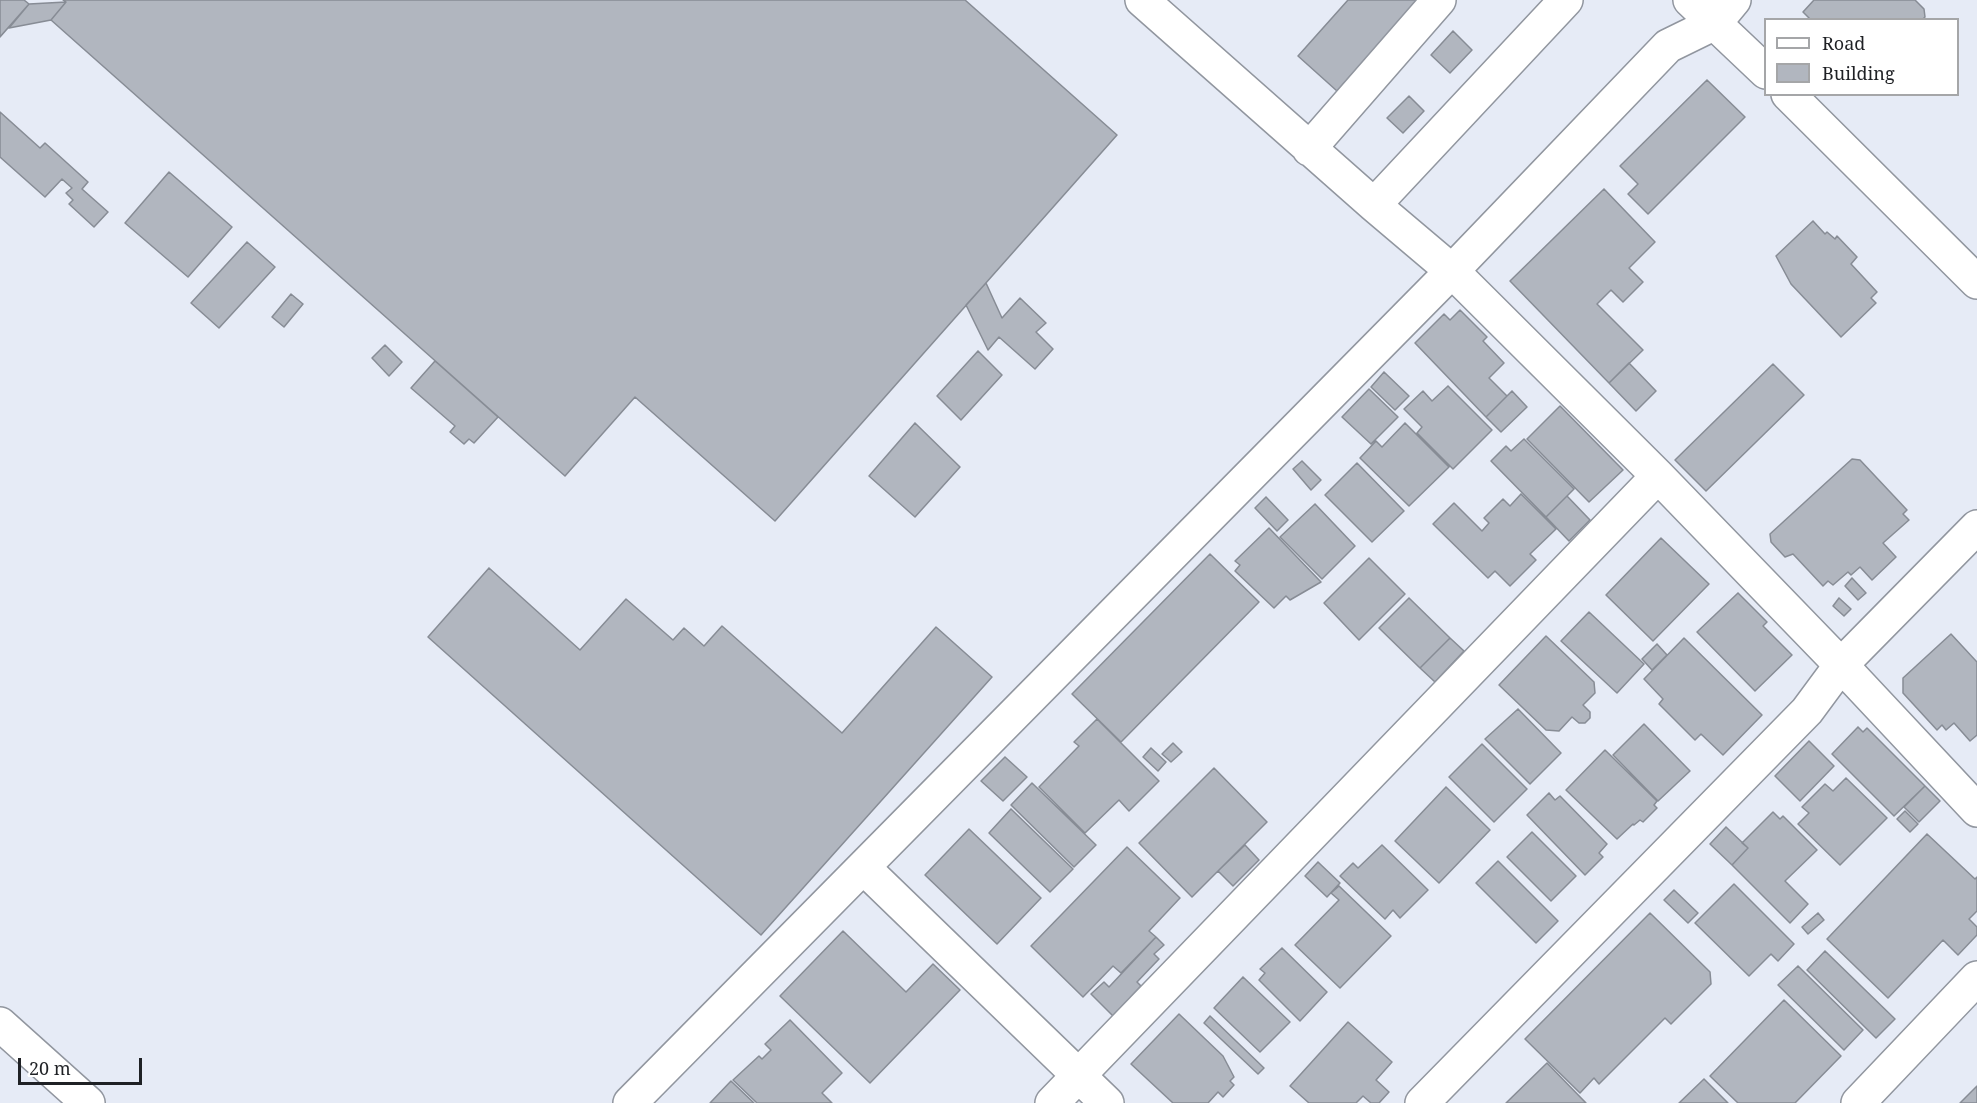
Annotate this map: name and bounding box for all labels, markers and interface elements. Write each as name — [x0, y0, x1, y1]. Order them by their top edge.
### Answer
legend — [1764, 18, 1959, 96]
text: Road — [1822, 31, 1865, 55]
text: Building — [1822, 61, 1895, 85]
scale bar — [21, 1046, 146, 1084]
text: 20 m — [29, 1056, 71, 1080]

